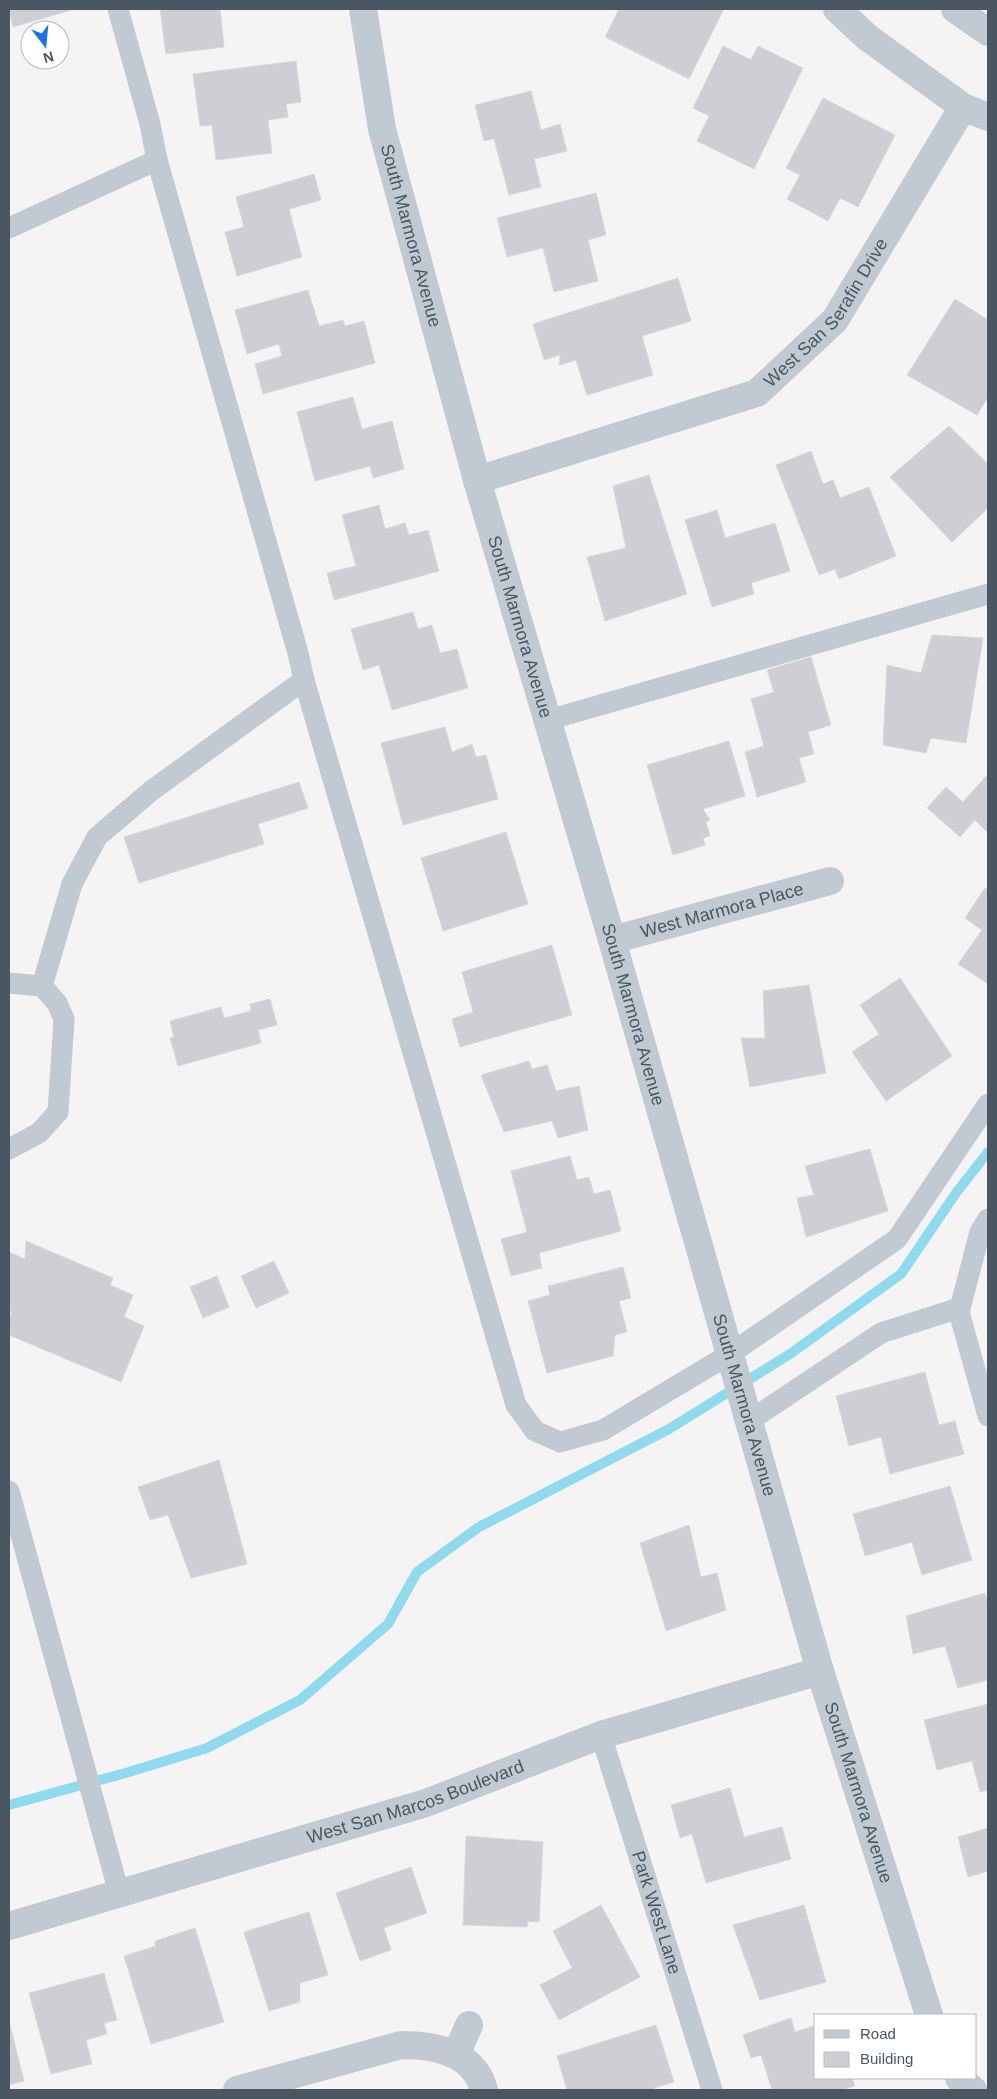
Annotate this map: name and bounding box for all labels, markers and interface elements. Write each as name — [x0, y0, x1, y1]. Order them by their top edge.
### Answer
north arrow — [20, 20, 70, 70]
text: N — [42, 48, 56, 67]
street label: South Marmora Avenue — [377, 142, 445, 329]
street label: West San Serafin Drive — [760, 235, 892, 391]
street label: South Marmora Avenue — [484, 533, 556, 720]
street label: West Marmora Place — [638, 879, 806, 942]
street label: South Marmora Avenue — [598, 921, 669, 1108]
street label: South Marmora Avenue — [709, 1311, 780, 1499]
street label: South Marmora Avenue — [820, 1699, 897, 1886]
street label: West San Marcos Boulevard — [305, 1756, 527, 1848]
street label: Park West Lane — [628, 1849, 685, 1977]
legend — [814, 2014, 977, 2079]
text: Road — [860, 2025, 896, 2042]
text: Building — [860, 2050, 913, 2067]

